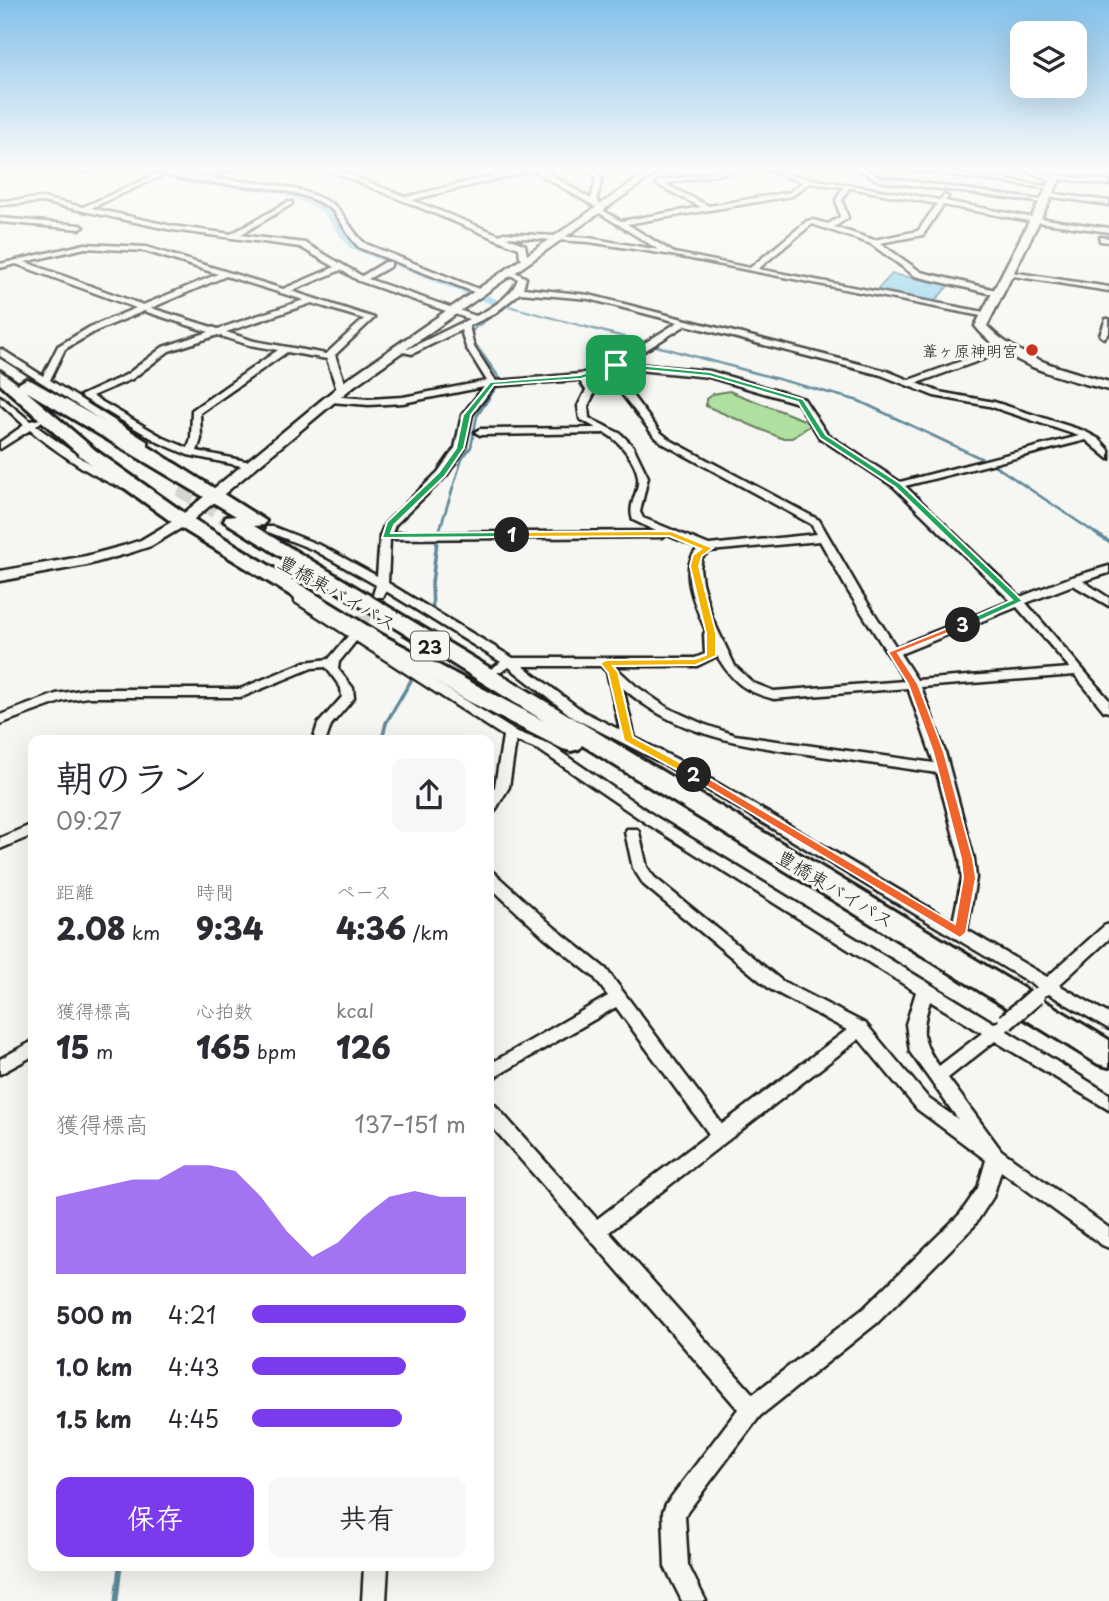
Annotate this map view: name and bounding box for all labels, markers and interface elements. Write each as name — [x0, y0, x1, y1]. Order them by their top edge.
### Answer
map controls — [1010, 21, 1087, 98]
button: layers — [1010, 21, 1087, 98]
pin — [586, 335, 646, 395]
place label: 葦ヶ原神明宮 — [922, 338, 1018, 362]
marker: 葦ヶ原神明宮 — [1024, 342, 1040, 358]
icon: arrive — [597, 346, 635, 384]
pin: 1 — [494, 518, 530, 552]
text: 1 — [507, 520, 516, 548]
street label: 豊橋東バイパス — [274, 547, 402, 637]
pin: 3 — [946, 608, 981, 642]
text: 3 — [956, 610, 969, 638]
road number: 23 — [411, 632, 449, 660]
text: 朝のラン — [56, 748, 208, 805]
button: share — [392, 758, 466, 832]
pin: 2 — [676, 758, 712, 792]
text: 2 — [687, 760, 700, 788]
text: 09:27 — [56, 803, 122, 838]
street label: 豊橋東バイパス — [772, 842, 900, 934]
text: 距離 — [56, 877, 94, 905]
text: 時間 — [196, 877, 234, 905]
text: ペース — [336, 877, 392, 905]
text: 2.08 — [56, 905, 126, 950]
text: 9:34 — [196, 905, 263, 950]
text: 4:36 — [336, 905, 406, 950]
text: km — [126, 918, 160, 946]
text: /km — [406, 918, 449, 946]
text: 獲得標高 — [56, 996, 132, 1024]
text: 心拍数 — [196, 996, 253, 1024]
text: kcal — [336, 996, 374, 1024]
text: 15 — [56, 1024, 90, 1069]
text: 165 — [196, 1024, 251, 1069]
text: 126 — [336, 1024, 391, 1069]
text: m — [90, 1037, 113, 1065]
text: bpm — [251, 1037, 296, 1065]
text: 獲得標高 — [56, 1106, 148, 1141]
text: 137–151 m — [354, 1106, 466, 1141]
text: 500 m — [56, 1297, 133, 1332]
text: 4:21 — [168, 1297, 216, 1332]
text: 1.0 km — [56, 1349, 133, 1384]
text: 4:43 — [168, 1349, 220, 1384]
text: 1.5 km — [56, 1401, 132, 1436]
text: 4:45 — [168, 1401, 219, 1436]
button: 保存 — [56, 1477, 254, 1557]
button: 共有 — [268, 1477, 466, 1557]

